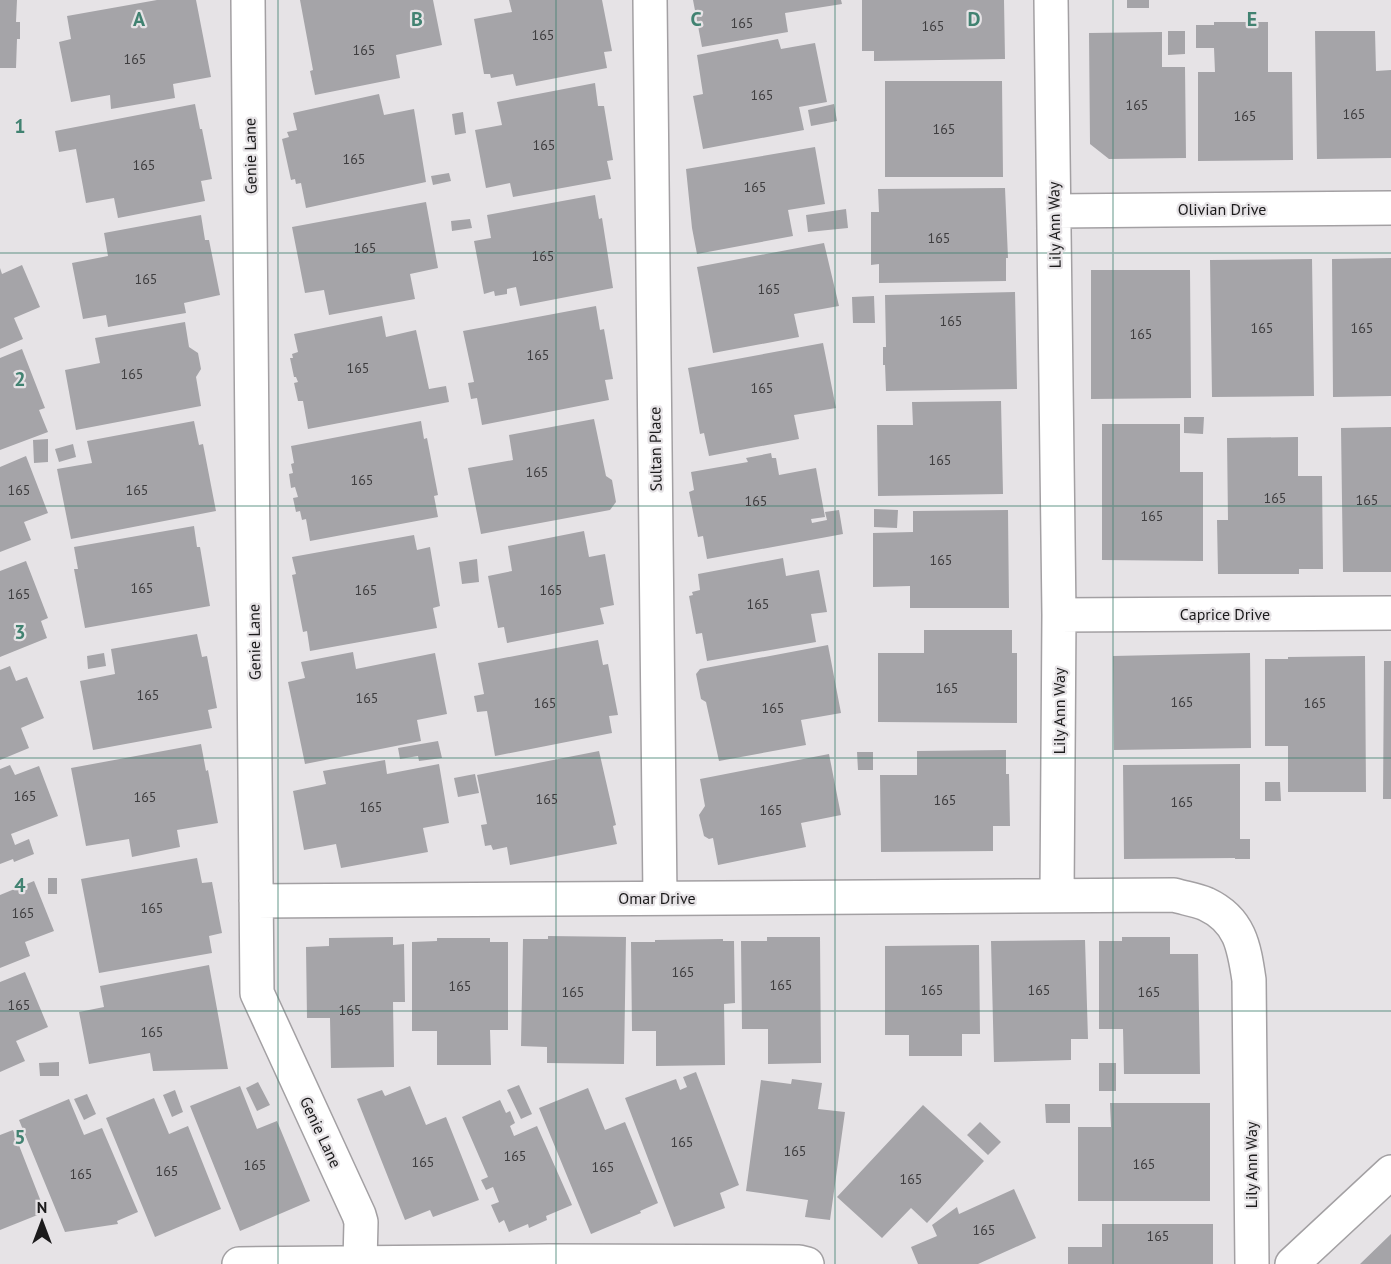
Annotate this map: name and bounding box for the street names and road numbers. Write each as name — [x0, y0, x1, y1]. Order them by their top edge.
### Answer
street label: Genie Lane — [239, 118, 261, 194]
street label: Lily Ann Way — [1043, 181, 1065, 269]
street label: Olivian Drive — [1178, 199, 1266, 219]
street label: Sultan Place — [644, 406, 666, 492]
street label: Genie Lane — [243, 604, 265, 680]
street label: Caprice Drive — [1180, 604, 1270, 624]
street label: Lily Ann Way — [1049, 667, 1069, 754]
street label: Omar Drive — [618, 888, 696, 908]
street label: Genie Lane — [296, 1093, 346, 1171]
street label: Lily Ann Way — [1241, 1121, 1261, 1208]

